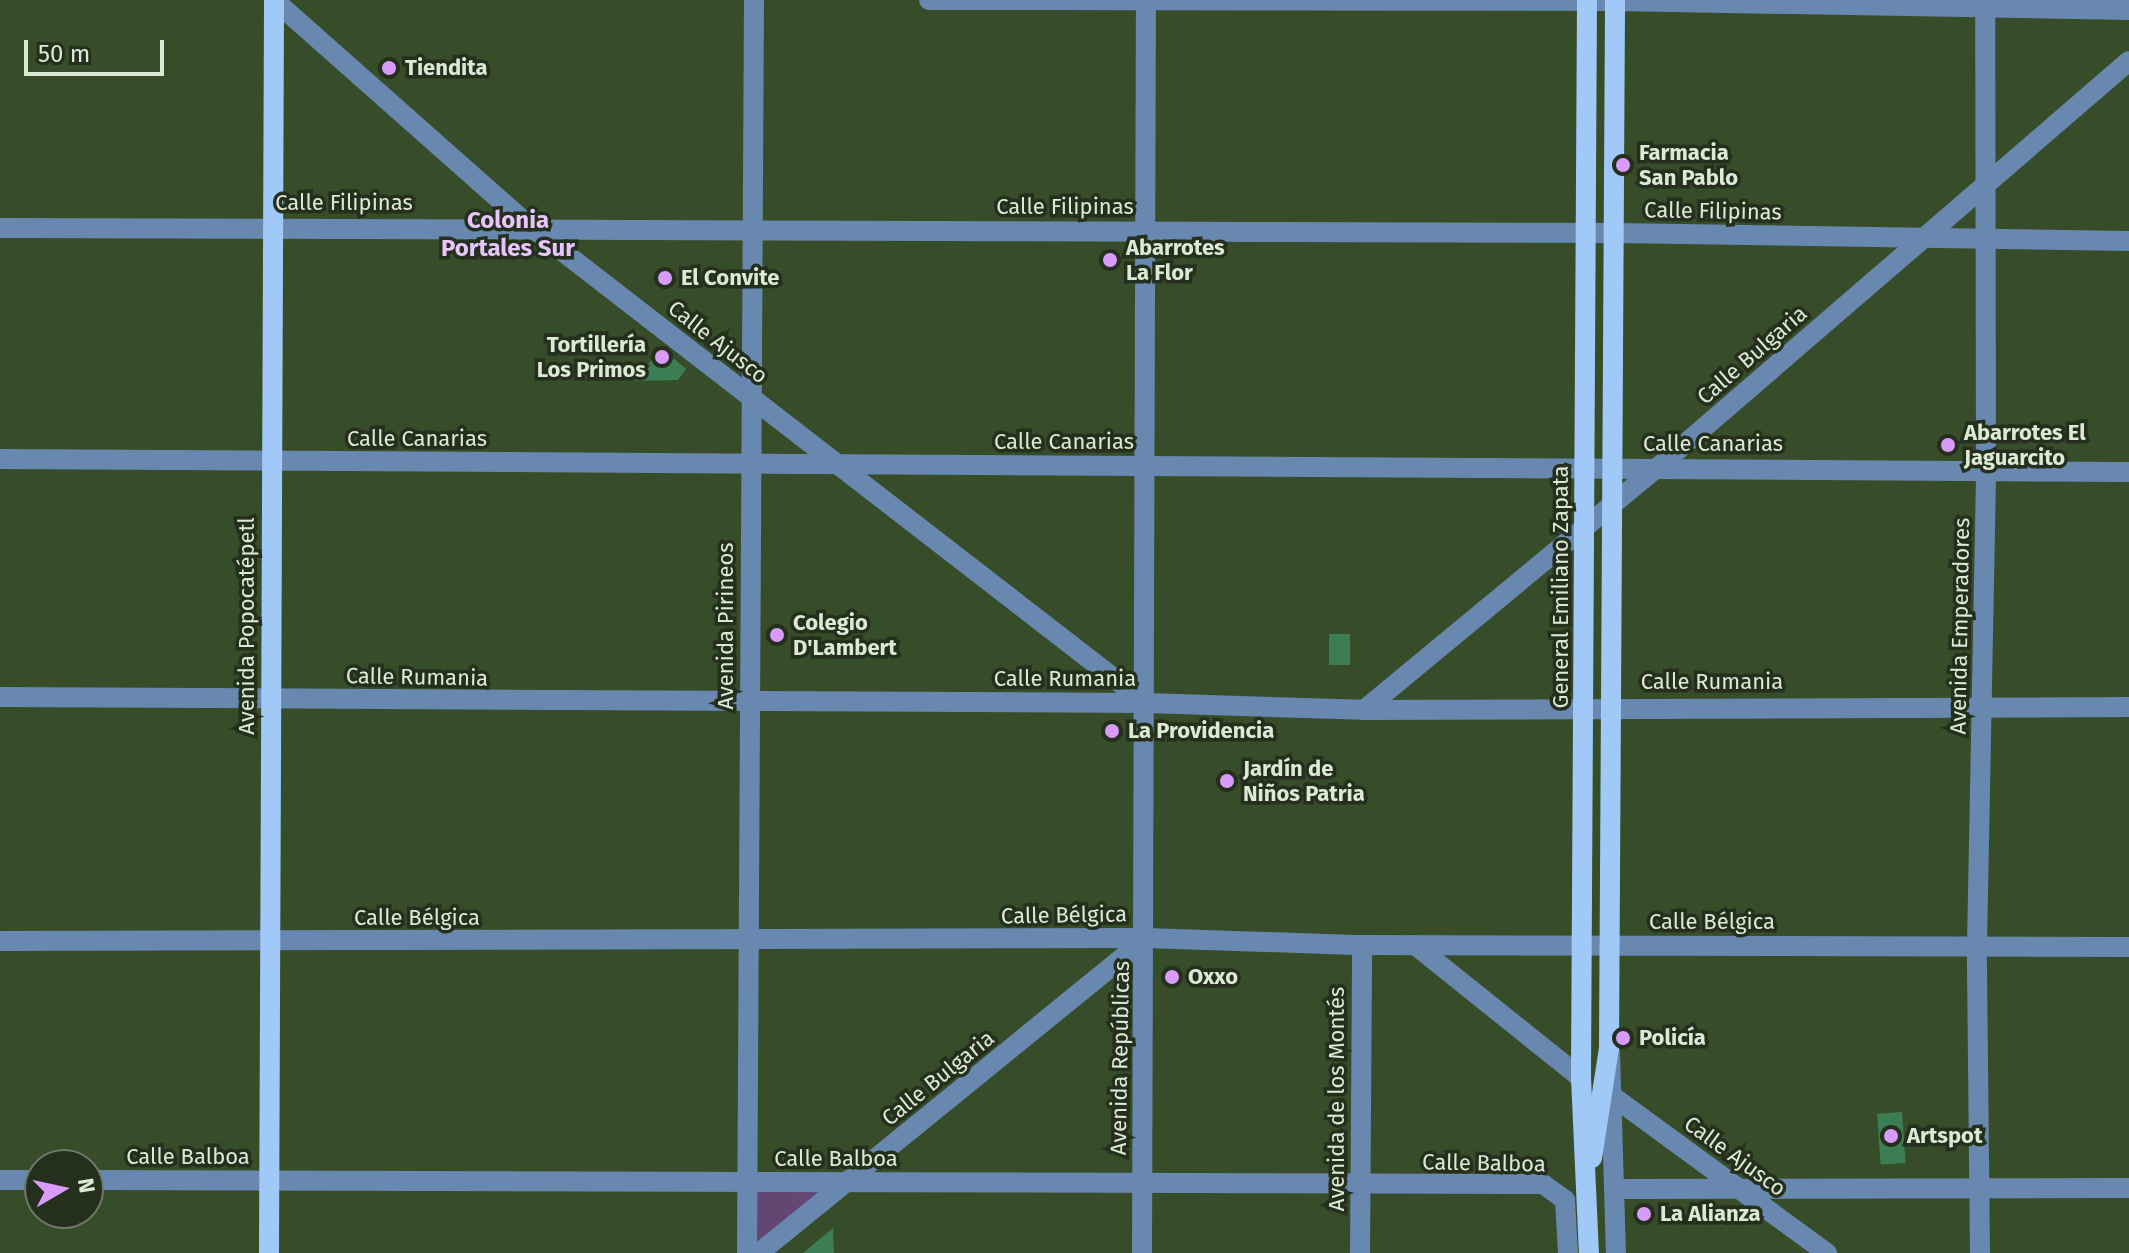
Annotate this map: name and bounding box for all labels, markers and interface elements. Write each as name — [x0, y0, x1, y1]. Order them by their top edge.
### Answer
scale bar — [28, 24, 168, 74]
text: 50 m — [38, 40, 90, 68]
place label: Tiendita — [405, 55, 488, 81]
marker: Tiendita — [380, 59, 398, 77]
place label: Farmacia San Pablo — [1639, 139, 1738, 190]
marker: Farmacia San Pablo — [1614, 156, 1632, 174]
street label: Calle Filipinas — [275, 190, 413, 216]
street label: Calle Filipinas — [996, 194, 1134, 220]
street label: Calle Filipinas — [1644, 197, 1782, 225]
district label: Colonia Portales Sur — [441, 207, 575, 263]
place label: Abarrotes La Flor — [1126, 234, 1225, 286]
marker: Abarrotes La Flor — [1101, 251, 1119, 269]
place label: El Convite — [681, 265, 779, 291]
marker: El Convite — [656, 269, 674, 287]
street label: Calle Ajusco — [663, 295, 773, 389]
street label: Calle Bulgaria — [1692, 300, 1812, 410]
place label: Tortillería Los Primos — [537, 331, 646, 382]
marker: Tortillería Los Primos — [653, 348, 671, 366]
place label: Abarrotes El Jaguarcito — [1964, 419, 2086, 470]
street label: Calle Canarias — [347, 426, 487, 452]
street label: Calle Canarias — [994, 429, 1134, 455]
street label: Calle Canarias — [1643, 431, 1783, 457]
marker: Abarrotes El Jaguarcito — [1939, 436, 1957, 454]
street label: General Emiliano Zapata — [1548, 466, 1574, 708]
street label: Avenida Popocatépetl — [234, 517, 260, 735]
street label: Avenida Emperadores — [1945, 517, 1975, 735]
street label: Avenida Pirineos — [713, 542, 739, 710]
place label: Colegio D'Lambert — [793, 609, 897, 660]
marker: Colegio D'Lambert — [768, 626, 786, 644]
street label: Calle Rumania — [346, 663, 488, 691]
street label: Calle Rumania — [994, 666, 1136, 692]
street label: Calle Rumania — [1641, 669, 1783, 695]
place label: La Providencia — [1128, 718, 1274, 744]
marker: La Providencia — [1103, 722, 1121, 740]
place label: Jardín de Niños Patria — [1243, 755, 1365, 806]
marker: Jardín de Niños Patria — [1218, 772, 1236, 790]
street label: Calle Bélgica — [1001, 901, 1127, 929]
street label: Calle Bélgica — [354, 905, 480, 931]
street label: Calle Bélgica — [1649, 909, 1775, 935]
street label: Avenida Repúblicas — [1105, 961, 1135, 1155]
place label: Oxxo — [1188, 964, 1238, 990]
marker: Oxxo — [1163, 968, 1181, 986]
street label: Avenida de los Montés — [1324, 987, 1350, 1211]
street label: Calle Bulgaria — [877, 1025, 999, 1131]
place label: Policía — [1639, 1025, 1706, 1051]
marker: Policía — [1614, 1029, 1632, 1047]
street label: Calle Ajusco — [1679, 1110, 1791, 1202]
place label: Artspot — [1907, 1123, 1982, 1149]
marker: Artspot — [1882, 1127, 1900, 1145]
street label: Calle Balboa — [126, 1144, 250, 1170]
street label: Calle Balboa — [774, 1146, 898, 1172]
north arrow — [24, 1149, 104, 1229]
street label: Calle Balboa — [1422, 1149, 1546, 1177]
text: N — [72, 1176, 101, 1195]
place label: La Alianza — [1660, 1201, 1761, 1227]
marker: La Alianza — [1635, 1205, 1653, 1223]

